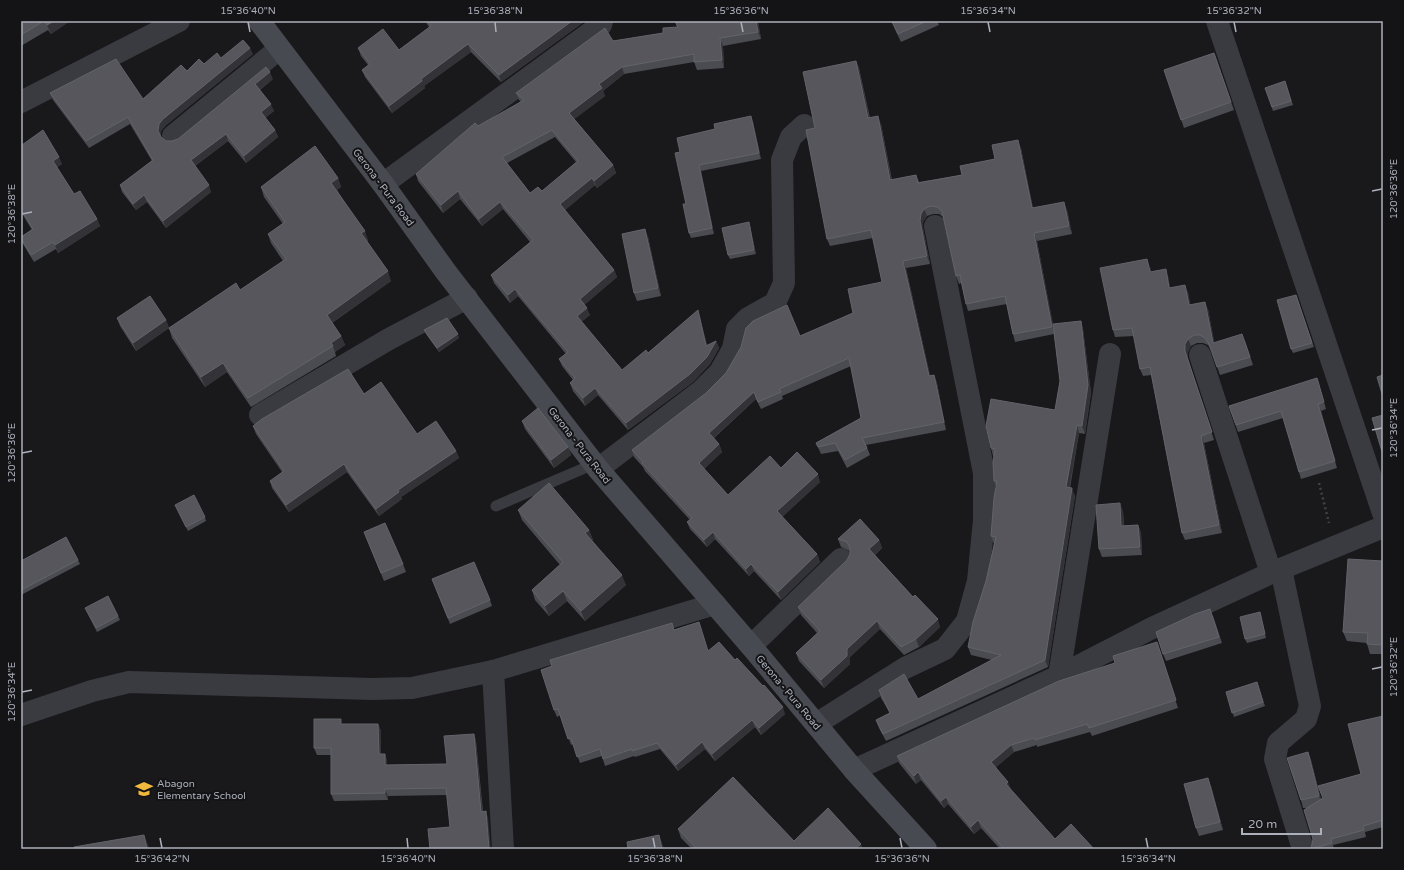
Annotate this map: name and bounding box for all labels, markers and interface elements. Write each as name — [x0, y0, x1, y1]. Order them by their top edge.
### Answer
text: 15°36'40"N — [220, 5, 276, 17]
text: 15°36'38"N — [467, 5, 523, 17]
text: 15°36'36"N — [713, 5, 769, 17]
text: 15°36'34"N — [960, 5, 1016, 17]
text: 15°36'32"N — [1206, 5, 1262, 17]
street label: Gerona - Pura Road — [350, 146, 416, 229]
text: 120°36'36"E — [1388, 159, 1400, 219]
text: 120°36'38"E — [6, 184, 18, 244]
text: 120°36'34"E — [1388, 398, 1400, 458]
street label: Gerona - Pura Road — [546, 405, 613, 486]
text: 120°36'36"E — [6, 423, 18, 483]
text: 120°36'32"E — [1388, 637, 1400, 697]
street label: Gerona - Pura Road — [753, 653, 823, 732]
text: 120°36'34"E — [6, 662, 18, 722]
place label: Abagon Elementary School — [157, 778, 246, 802]
school or university icon: Abagon Elementary School — [134, 779, 154, 799]
scale bar — [1242, 810, 1321, 836]
text: 20 m — [1248, 817, 1277, 831]
text: 15°36'42"N — [134, 853, 190, 865]
text: 15°36'40"N — [380, 853, 436, 865]
text: 15°36'38"N — [627, 853, 683, 865]
text: 15°36'36"N — [874, 853, 930, 865]
text: 15°36'34"N — [1120, 853, 1176, 865]

